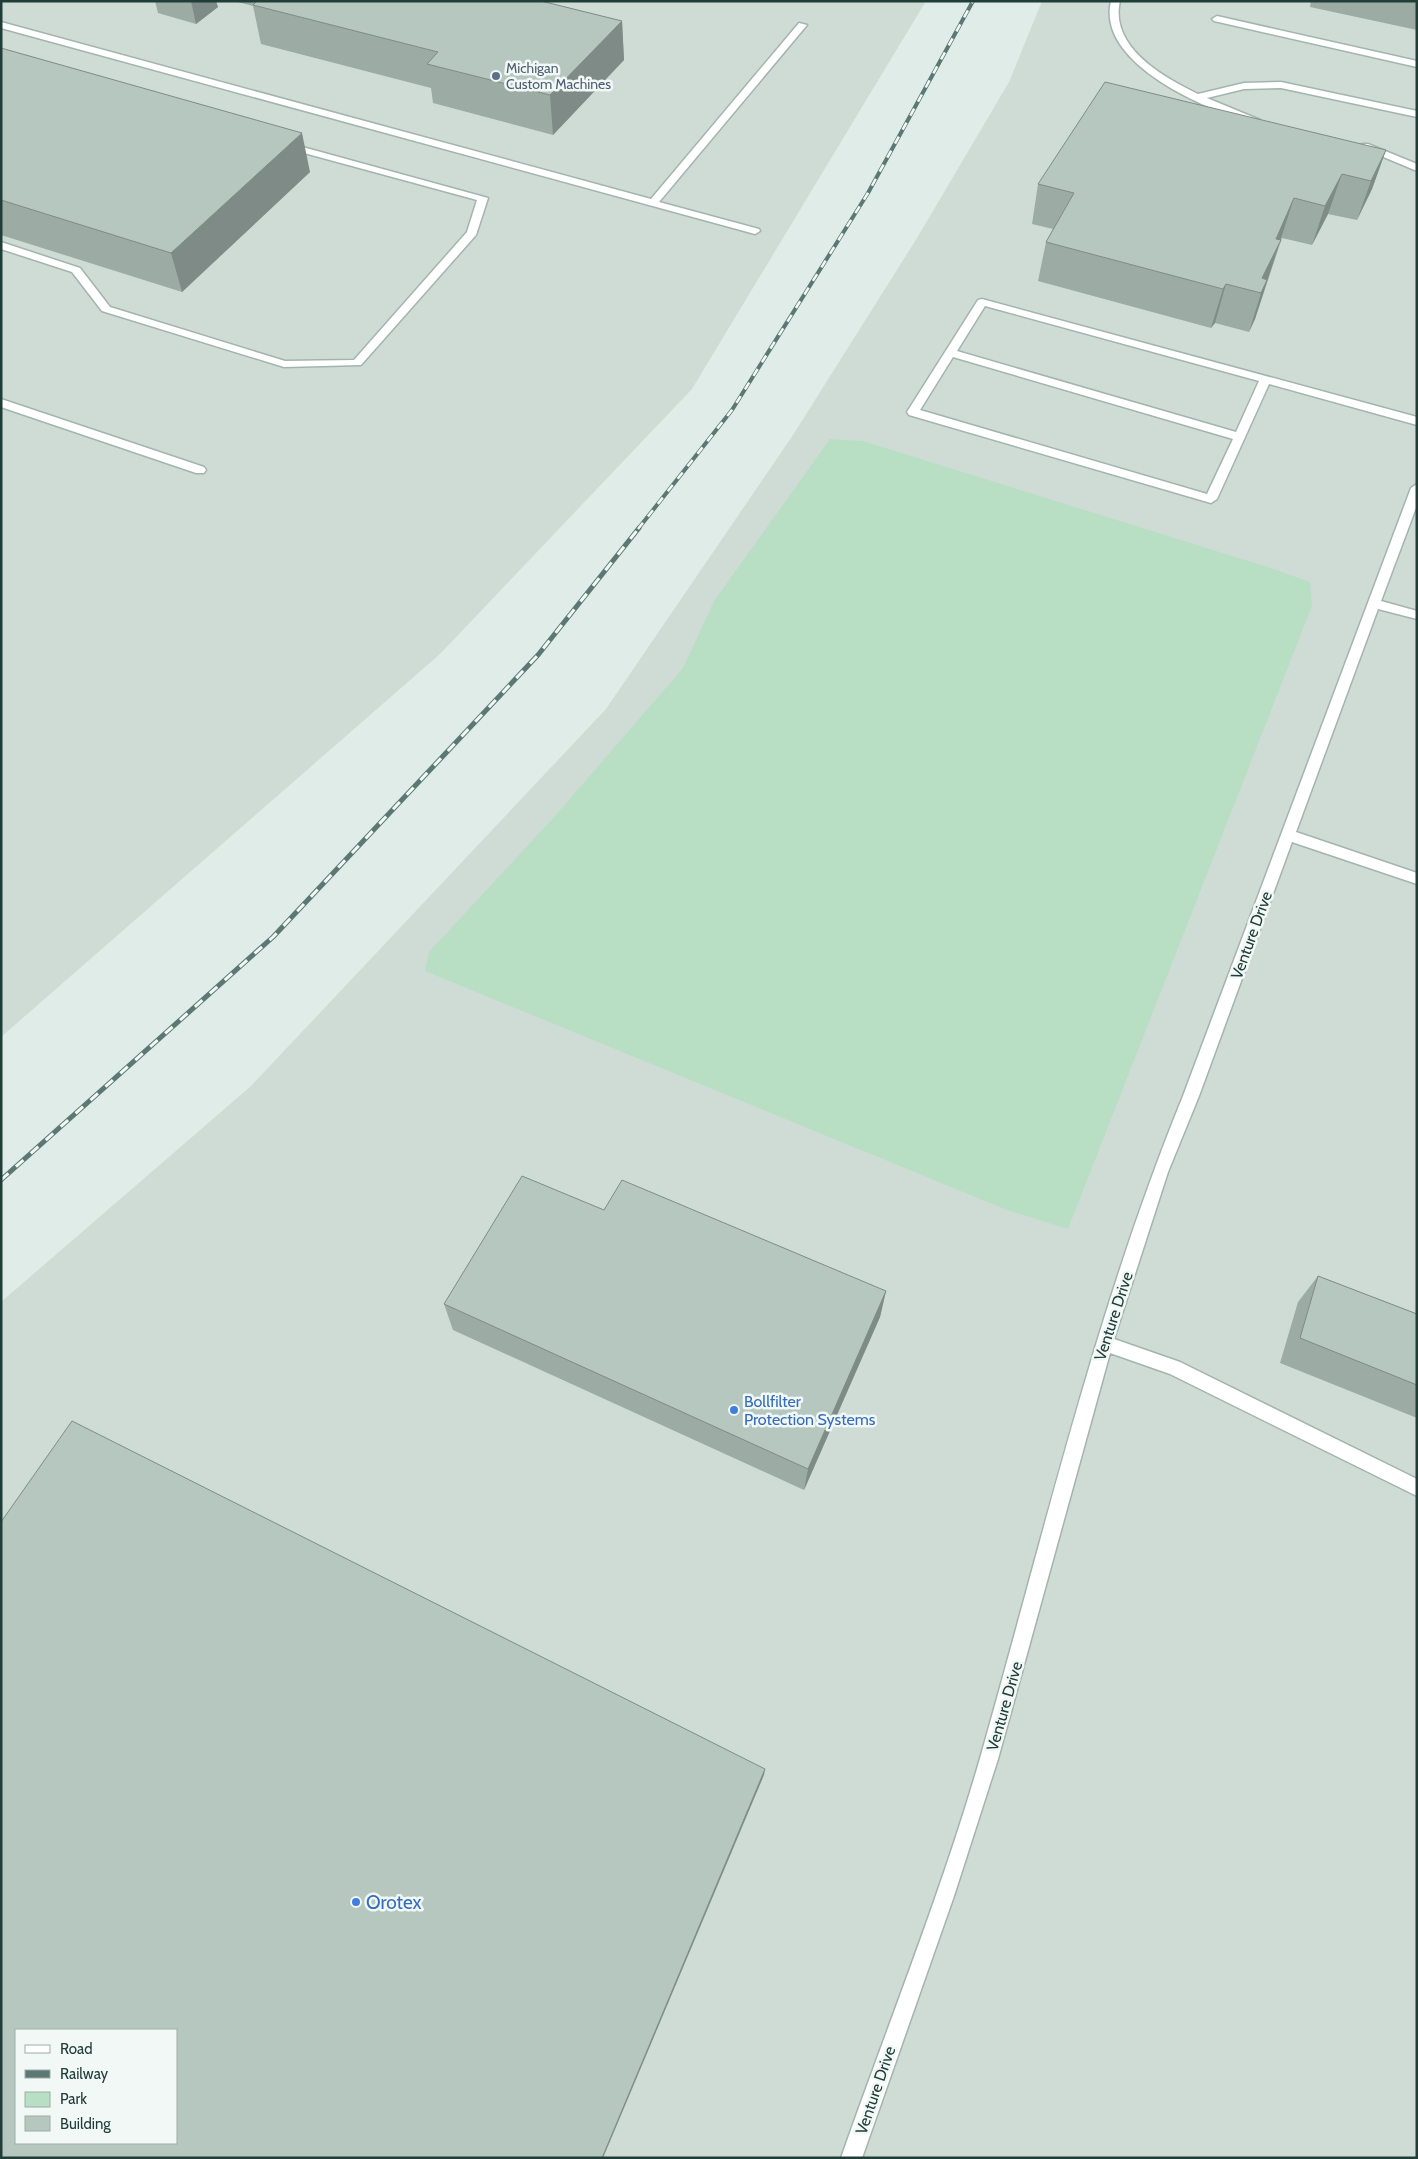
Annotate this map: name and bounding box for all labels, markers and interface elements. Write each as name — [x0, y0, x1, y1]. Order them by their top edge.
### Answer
place label: Michigan Custom Machines — [506, 59, 611, 93]
marker: Michigan Custom Machines — [490, 70, 502, 82]
street label: Venture Drive — [1227, 889, 1276, 982]
street label: Venture Drive — [1090, 1269, 1137, 1363]
place label: Bollfilter Protection Systems — [744, 1392, 876, 1429]
marker: Bollfilter Protection Systems — [728, 1404, 740, 1416]
street label: Venture Drive — [983, 1659, 1026, 1753]
place label: Orotex — [366, 1891, 422, 1914]
marker: Orotex — [350, 1896, 362, 1908]
legend — [15, 2029, 178, 2144]
text: Road — [60, 2040, 93, 2058]
street label: Venture Drive — [851, 2044, 899, 2137]
text: Railway — [60, 2065, 109, 2083]
text: Park — [60, 2090, 87, 2108]
text: Building — [60, 2115, 111, 2133]

